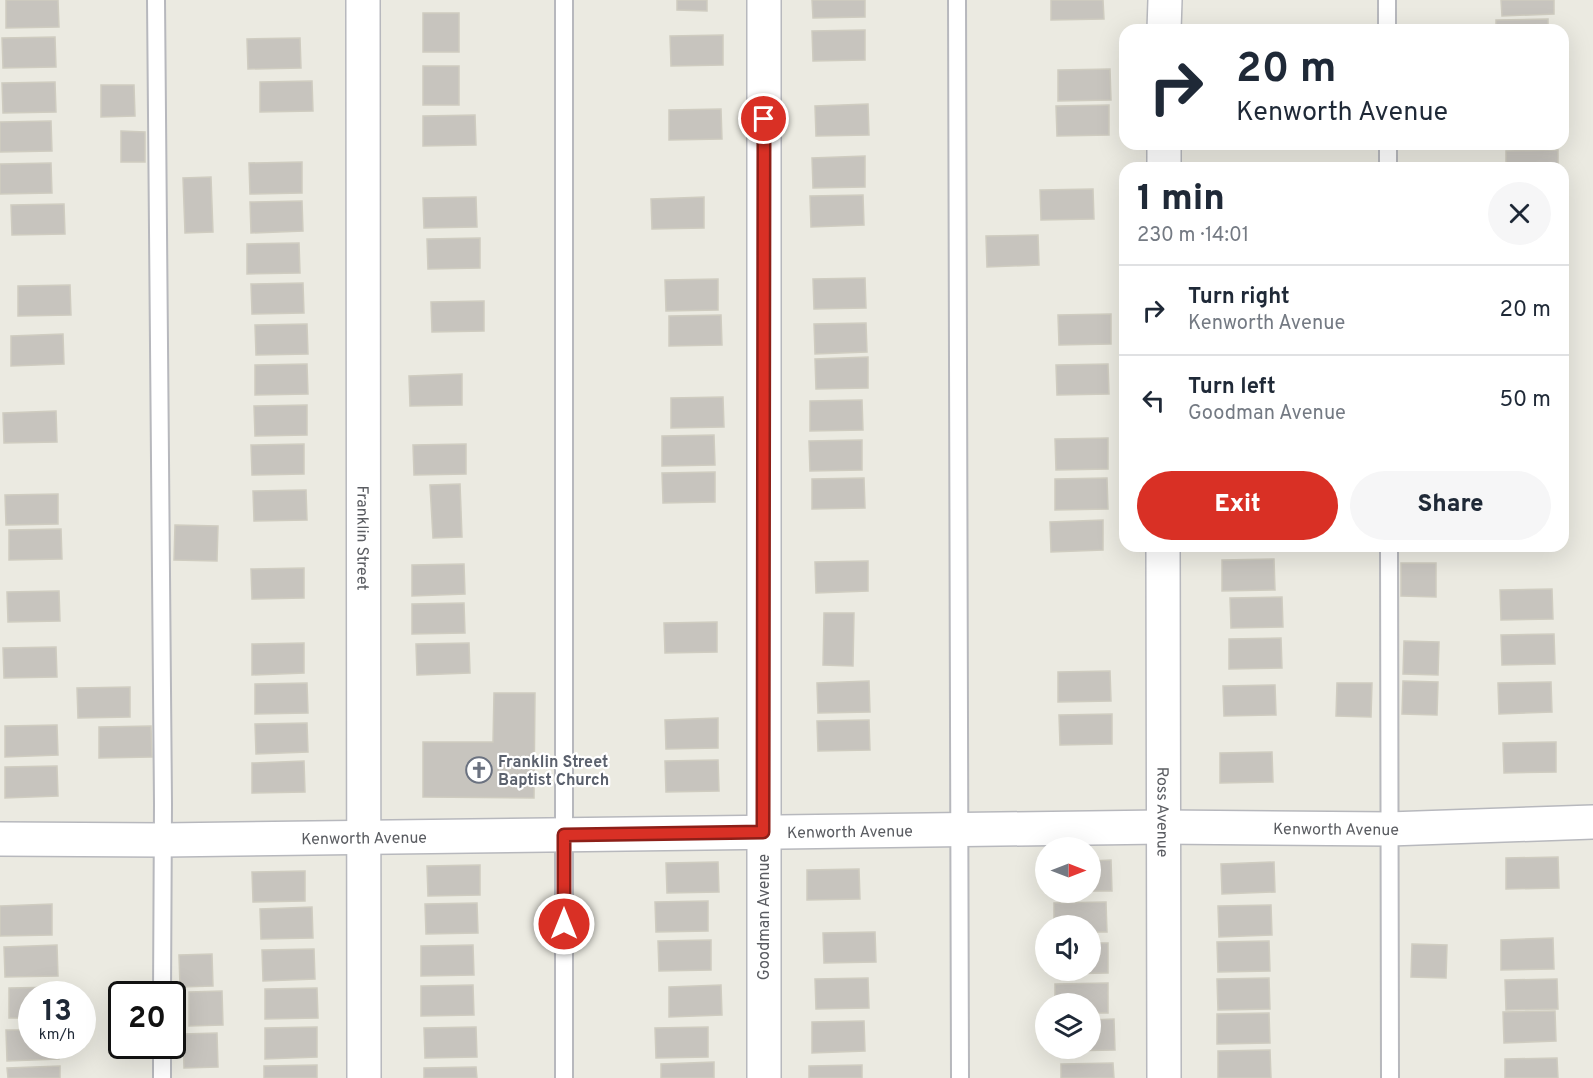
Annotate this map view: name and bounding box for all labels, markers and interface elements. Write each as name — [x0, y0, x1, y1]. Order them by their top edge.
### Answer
text: 20 m — [1236, 44, 1337, 97]
icon: right — [1137, 48, 1215, 126]
pin — [738, 93, 789, 144]
text: Kenworth Avenue — [1236, 96, 1448, 130]
icon: arrive — [747, 102, 780, 135]
text: 1 min — [1137, 177, 1225, 223]
button: close — [1488, 182, 1551, 245]
text: 230 m · 14:01 — [1137, 223, 1249, 249]
text: Turn right — [1188, 284, 1290, 311]
icon: right — [1137, 294, 1170, 327]
text: 20 m — [1500, 297, 1551, 324]
text: Kenworth Avenue — [1188, 311, 1345, 337]
text: Turn left — [1188, 374, 1276, 401]
icon: left — [1137, 384, 1170, 417]
text: 50 m — [1499, 387, 1551, 414]
text: Goodman Avenue — [1188, 401, 1346, 427]
button: Exit — [1137, 471, 1338, 540]
button: Share — [1350, 471, 1551, 540]
street label: Franklin Street — [351, 485, 372, 591]
place label: Franklin Street Baptist Church — [498, 753, 609, 791]
church icon: Franklin Street Baptist Church — [464, 755, 494, 785]
street label: Ross Avenue — [1151, 767, 1172, 857]
street label: Kenworth Avenue — [1273, 820, 1399, 841]
street label: Kenworth Avenue — [787, 822, 913, 844]
street label: Kenworth Avenue — [301, 829, 427, 850]
north arrow — [1035, 837, 1101, 903]
map controls — [1035, 837, 1101, 1059]
street label: Goodman Avenue — [755, 854, 775, 980]
position arrow — [532, 892, 596, 956]
button: sound — [1035, 915, 1101, 981]
speed limit sign: 20 — [108, 981, 186, 1059]
button: layers — [1035, 993, 1101, 1059]
text: 13 — [42, 994, 72, 1031]
text: km/h — [39, 1026, 75, 1045]

